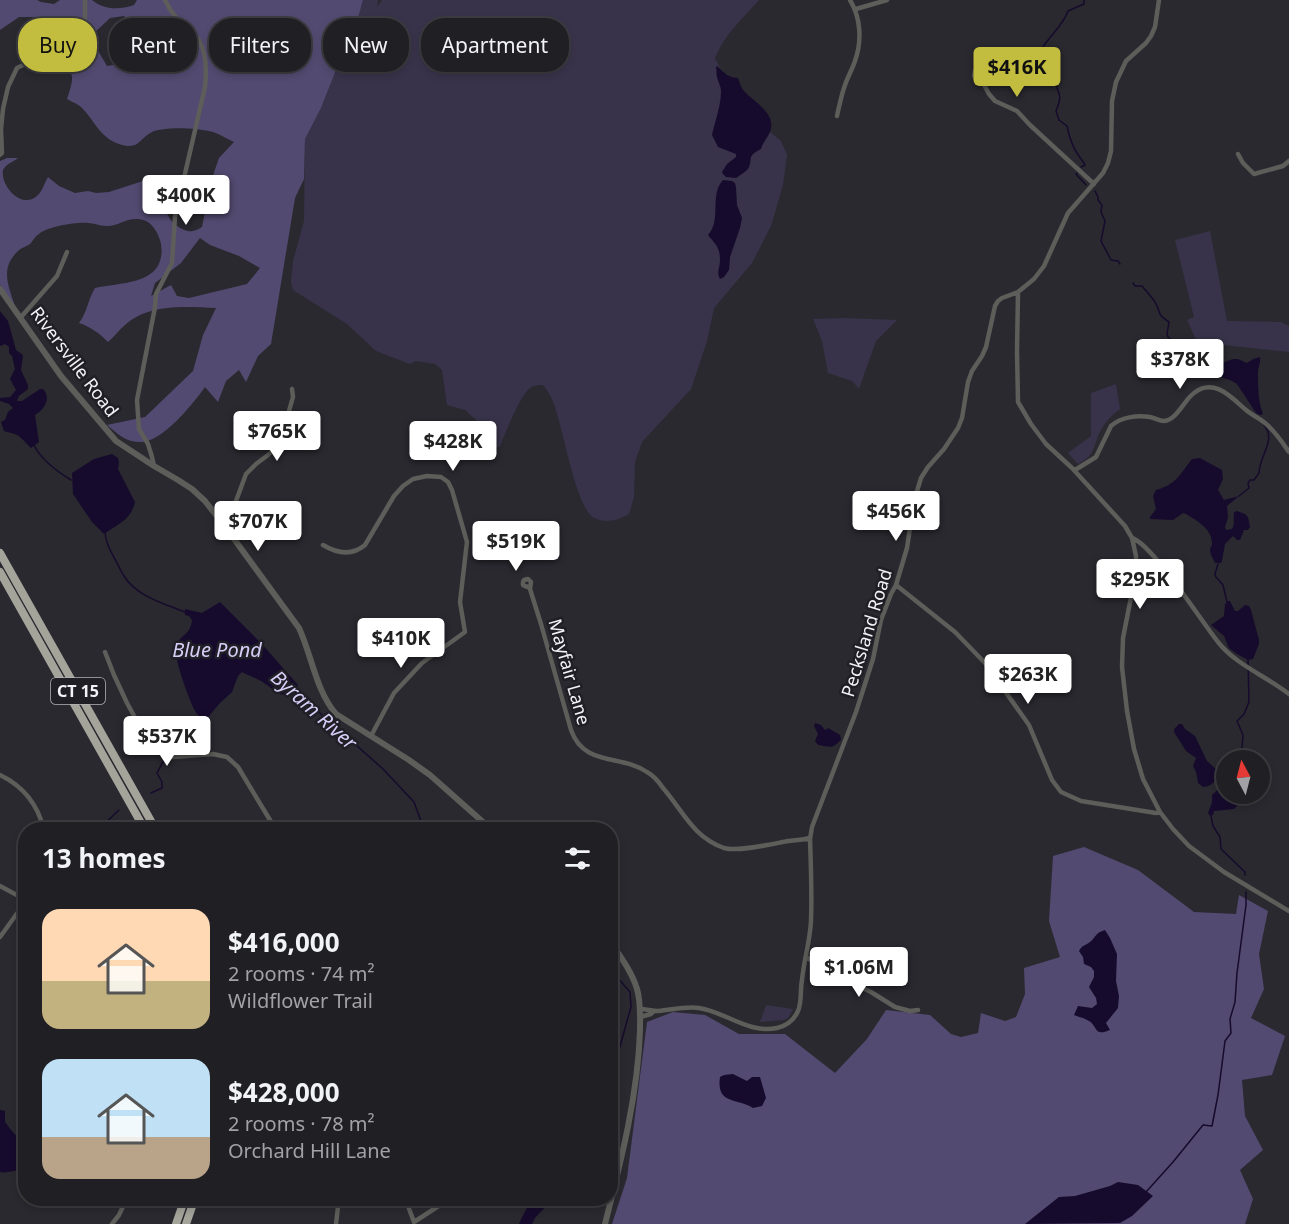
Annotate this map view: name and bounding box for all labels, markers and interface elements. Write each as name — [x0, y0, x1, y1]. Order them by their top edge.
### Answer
chip: Buy — [18, 18, 97, 72]
chip: Rent — [109, 18, 197, 72]
chip: Filters — [209, 18, 311, 72]
chip: New — [323, 18, 409, 72]
chip: Apartment — [421, 18, 569, 72]
pin: $416K — [975, 47, 1059, 98]
text: $416K — [987, 53, 1047, 80]
pin: $400K — [144, 175, 228, 226]
text: $400K — [156, 181, 216, 208]
street label: Riversville Road — [25, 301, 124, 421]
pin: $378K — [1138, 339, 1222, 390]
text: $378K — [1150, 345, 1210, 372]
pin: $765K — [235, 411, 319, 462]
text: $765K — [247, 417, 307, 444]
pin: $428K — [411, 421, 495, 472]
text: $428K — [423, 427, 483, 454]
pin: $456K — [854, 491, 938, 542]
text: $456K — [866, 497, 926, 524]
pin: $707K — [216, 501, 300, 552]
text: $707K — [228, 507, 288, 534]
pin: $519K — [474, 521, 558, 572]
text: $519K — [486, 527, 546, 554]
pin: $295K — [1098, 559, 1182, 610]
text: $295K — [1110, 565, 1170, 592]
street label: Pecksland Road — [835, 566, 897, 700]
street label: Mayfair Lane — [543, 616, 597, 728]
pin: $410K — [359, 618, 443, 669]
text: $410K — [371, 624, 431, 651]
water label: Blue Pond — [172, 636, 262, 663]
pin: $263K — [986, 654, 1070, 705]
text: $263K — [998, 660, 1058, 687]
water label: Byram River — [266, 664, 364, 756]
road number: CT 15 — [51, 678, 105, 704]
pin: $537K — [125, 716, 209, 767]
text: $537K — [137, 722, 197, 749]
north arrow — [1216, 750, 1270, 804]
map controls — [1216, 750, 1270, 804]
text: 13 homes — [42, 840, 166, 876]
icon: filters — [561, 842, 594, 875]
text: $416,000 — [228, 924, 340, 960]
icon: home — [90, 933, 162, 1005]
pin: $1.06M — [810, 947, 908, 998]
text: $1.06M — [824, 953, 894, 980]
text: 2 rooms · 74 m² — [228, 960, 375, 987]
text: Wildflower Trail — [228, 987, 373, 1014]
text: $428,000 — [228, 1074, 340, 1110]
icon: home — [90, 1083, 162, 1155]
text: 2 rooms · 78 m² — [228, 1110, 375, 1137]
text: Orchard Hill Lane — [228, 1137, 391, 1164]

